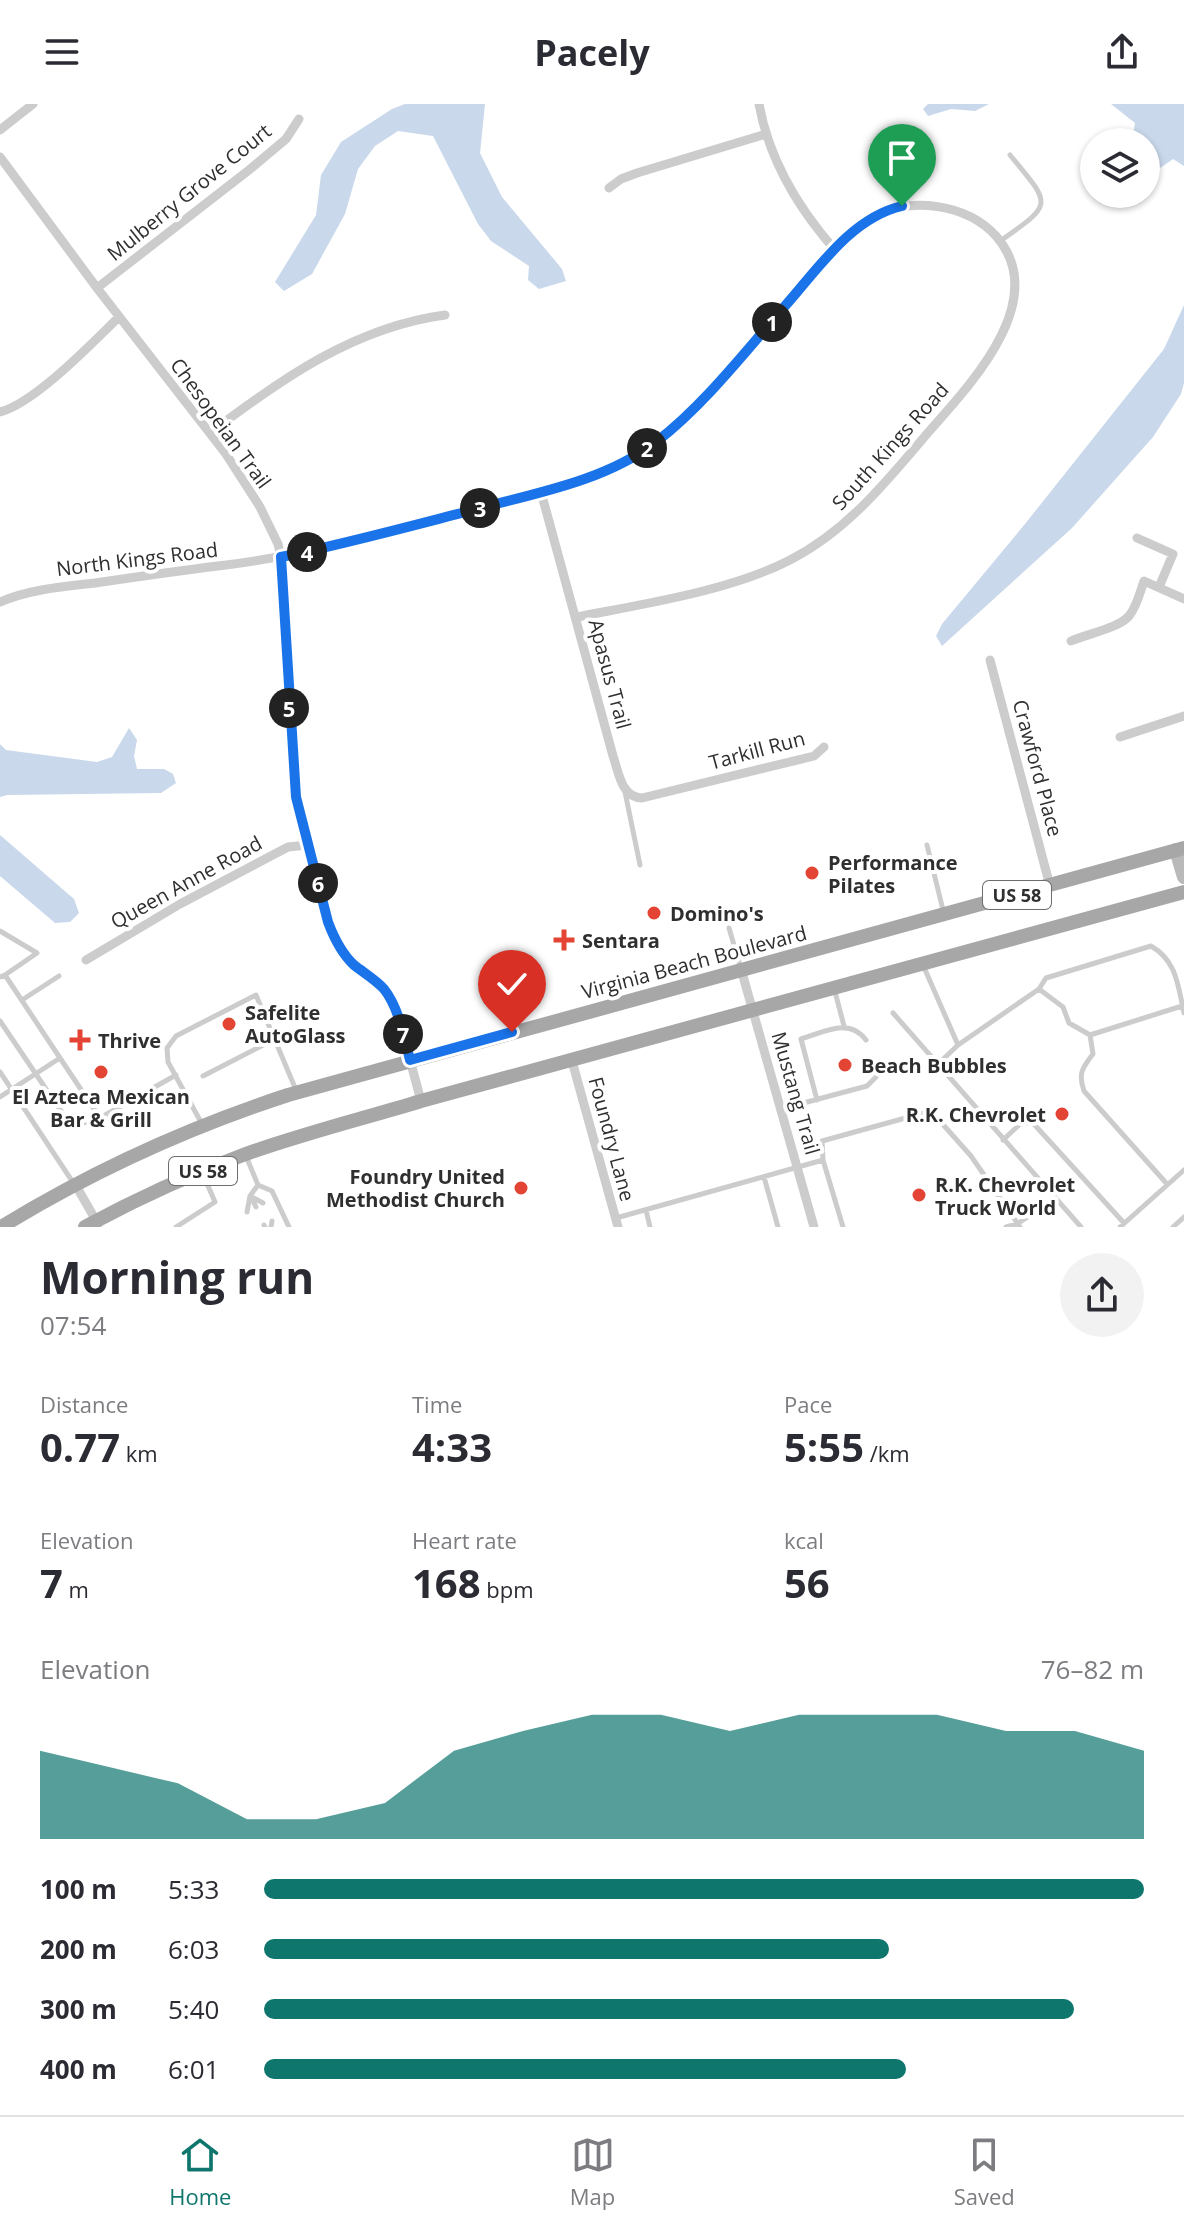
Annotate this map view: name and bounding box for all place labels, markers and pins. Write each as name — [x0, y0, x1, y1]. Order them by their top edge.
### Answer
pin — [868, 124, 936, 206]
pin: 1 — [752, 302, 792, 342]
pin: 2 — [627, 428, 667, 468]
pin: 3 — [460, 488, 500, 528]
pin: 4 — [287, 532, 327, 572]
pin: 5 — [269, 688, 309, 728]
place label: Performance Pilates — [828, 849, 958, 899]
pin: 6 — [298, 863, 338, 903]
marker: Performance Pilates — [803, 864, 821, 882]
place label: Domino's — [670, 900, 764, 927]
marker: Domino's — [645, 904, 663, 922]
place label: Sentara — [582, 927, 660, 954]
marker: Sentara — [553, 929, 575, 951]
pin — [478, 950, 546, 1032]
place label: Safelite AutoGlass — [245, 999, 346, 1049]
pin: 7 — [383, 1014, 423, 1054]
marker: Safelite AutoGlass — [220, 1015, 238, 1033]
place label: Thrive — [98, 1027, 161, 1054]
marker: Thrive — [69, 1029, 91, 1051]
place label: Beach Bubbles — [861, 1052, 1007, 1079]
marker: Beach Bubbles — [836, 1056, 854, 1074]
marker: El Azteca Mexican Bar & Grill — [92, 1063, 110, 1081]
place label: El Azteca Mexican Bar & Grill — [12, 1083, 190, 1133]
place label: R.K. Chevrolet — [906, 1101, 1046, 1128]
marker: R.K. Chevrolet — [1053, 1105, 1071, 1123]
place label: Foundry United Methodist Church — [326, 1163, 505, 1213]
place label: R.K. Chevrolet Truck World — [935, 1171, 1076, 1221]
marker: Foundry United Methodist Church — [512, 1179, 530, 1197]
marker: R.K. Chevrolet Truck World — [910, 1186, 928, 1204]

